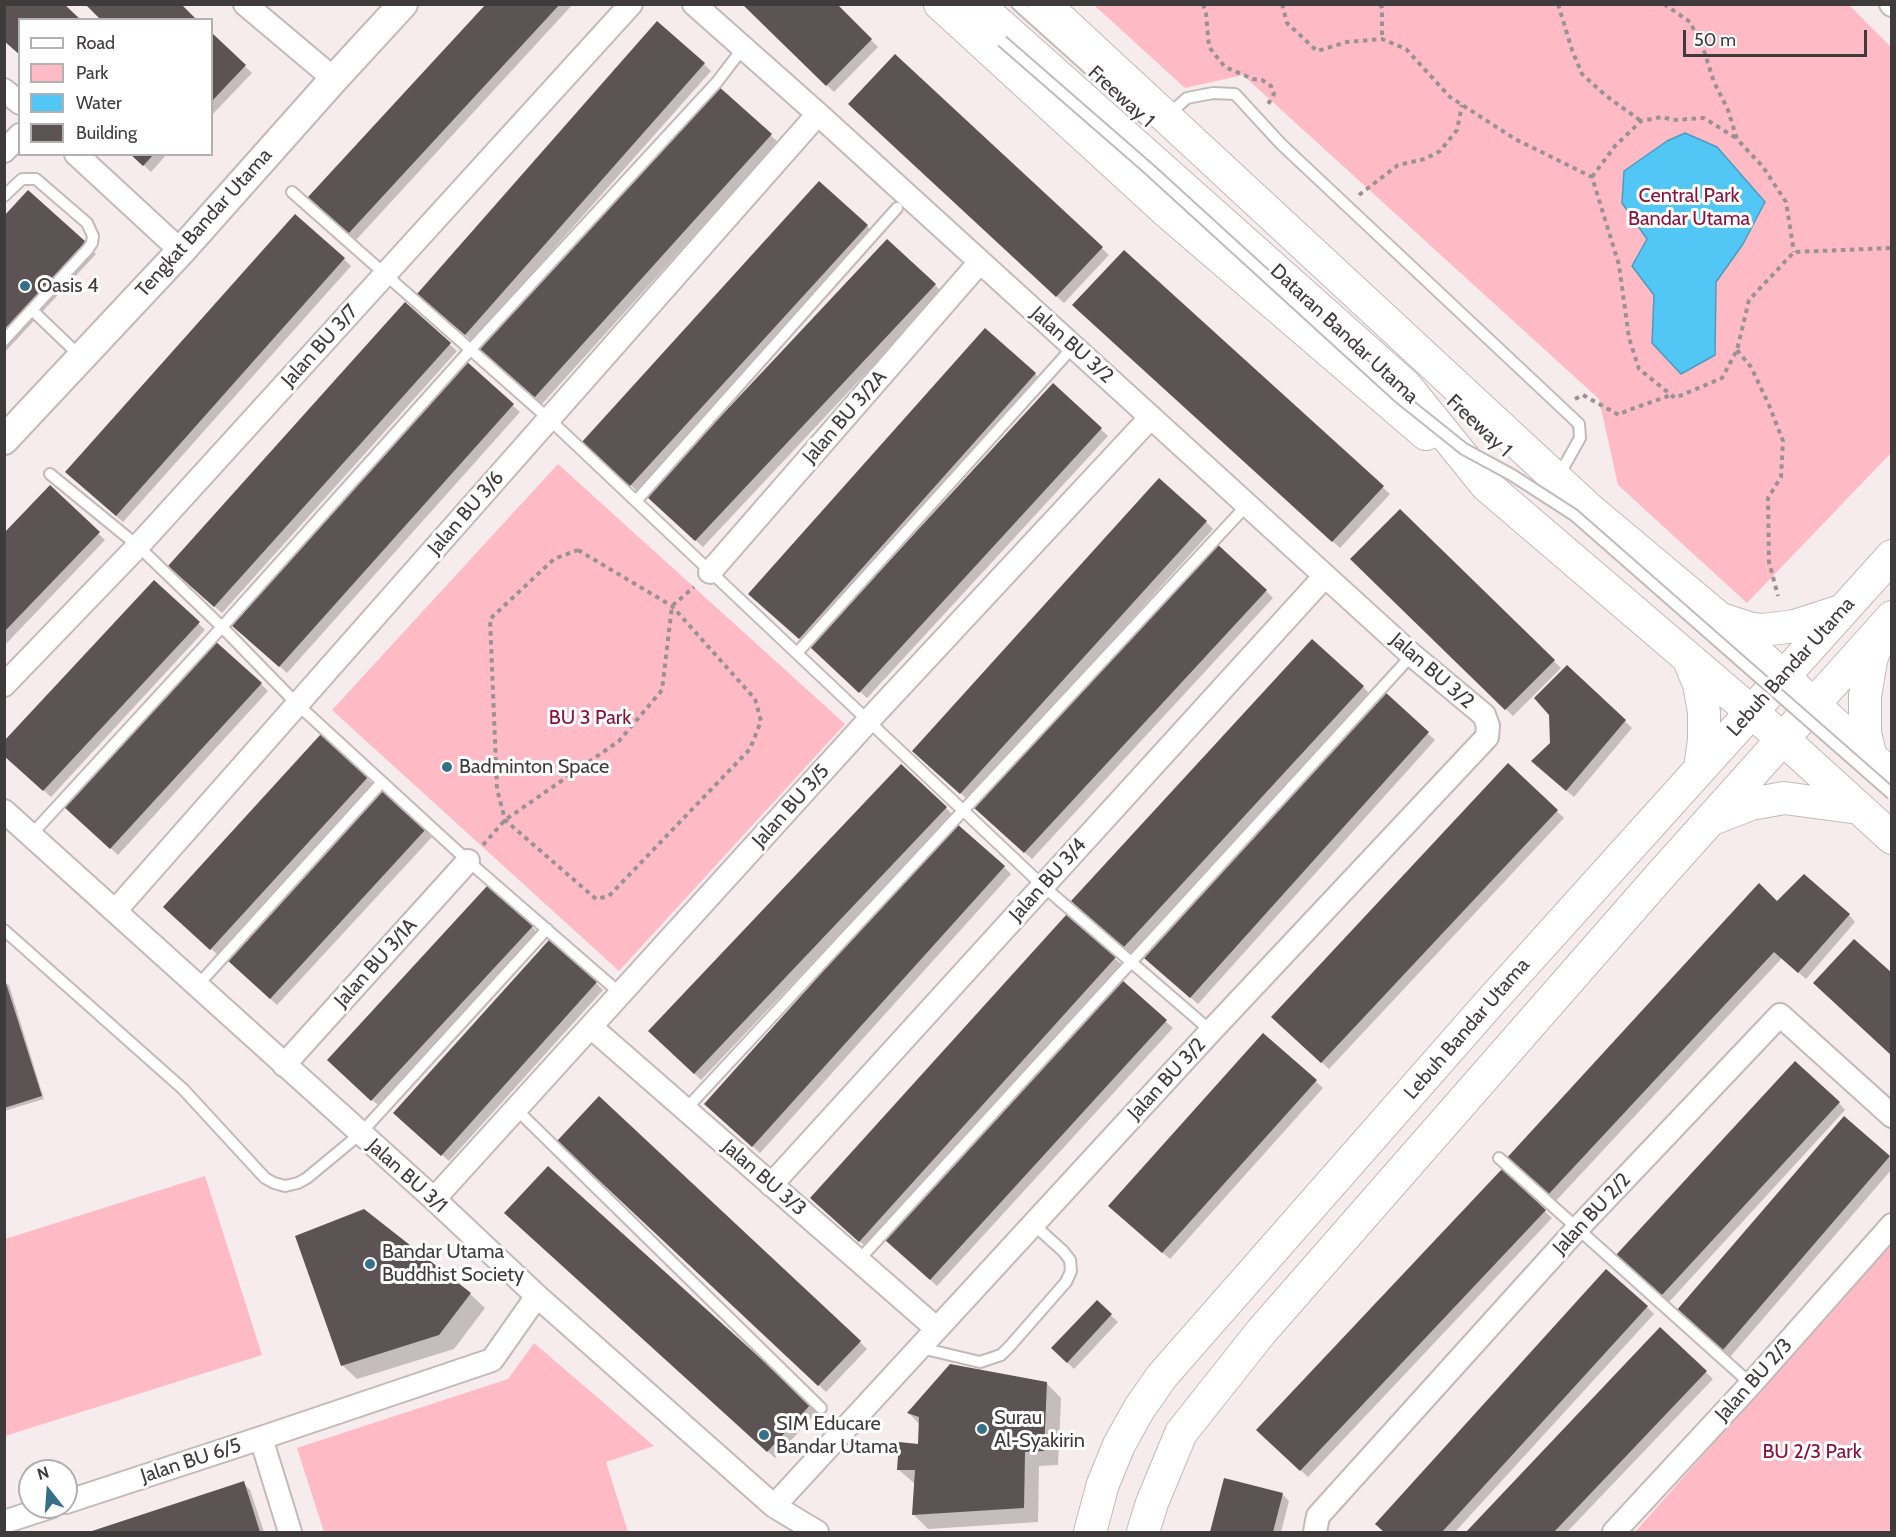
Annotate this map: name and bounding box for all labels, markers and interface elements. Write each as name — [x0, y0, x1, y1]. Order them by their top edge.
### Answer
legend — [18, 18, 213, 156]
scale bar — [1686, 18, 1870, 56]
text: 50 m — [1694, 29, 1736, 51]
text: Road — [76, 32, 115, 54]
street label: Freeway 1 — [1083, 61, 1159, 133]
text: Park — [76, 62, 108, 84]
text: Water — [76, 92, 122, 114]
text: Building — [76, 122, 137, 144]
street label: Tengkat Bandar Utama — [131, 144, 277, 302]
park label: Central Park Bandar Utama — [1628, 184, 1750, 231]
street label: Dataran Bandar Utama — [1265, 259, 1423, 409]
place label: Oasis 4 — [37, 274, 99, 298]
marker: Oasis 4 — [18, 279, 32, 293]
street label: Jalan BU 3/7 — [277, 300, 363, 392]
street label: Jalan BU 3/2 — [1026, 302, 1118, 388]
street label: Jalan BU 3/2A — [798, 366, 892, 468]
street label: Freeway 1 — [1441, 390, 1517, 462]
street label: Jalan BU 3/6 — [423, 466, 509, 560]
street label: Lebuh Bandar Utama — [1722, 592, 1860, 742]
street label: Jalan BU 3/2 — [1385, 628, 1479, 714]
park label: BU 3 Park — [549, 706, 631, 730]
place label: Badminton Space — [459, 755, 609, 779]
marker: Badminton Space — [440, 760, 454, 774]
street label: Jalan BU 3/5 — [747, 760, 835, 852]
street label: Jalan BU 3/4 — [1004, 834, 1092, 926]
street label: Jalan BU 3/1A — [330, 914, 422, 1012]
street label: Lebuh Bandar Utama — [1399, 954, 1535, 1104]
street label: Jalan BU 3/2 — [1123, 1033, 1211, 1125]
street label: Jalan BU 3/1 — [362, 1134, 452, 1218]
street label: Jalan BU 3/3 — [717, 1135, 811, 1221]
street label: Jalan BU 2/2 — [1548, 1168, 1636, 1260]
place label: Bandar Utama Buddhist Society — [382, 1240, 524, 1287]
marker: Bandar Utama Buddhist Society — [363, 1257, 377, 1271]
street label: Jalan BU 2/3 — [1711, 1334, 1797, 1426]
place label: Surau Al-Syakirin — [994, 1406, 1085, 1453]
place label: SIM Educare Bandar Utama — [776, 1412, 898, 1459]
marker: Surau Al-Syakirin — [975, 1422, 989, 1436]
marker: SIM Educare Bandar Utama — [757, 1428, 771, 1442]
street label: Jalan BU 6/5 — [138, 1434, 244, 1488]
park label: BU 2/3 Park — [1762, 1440, 1862, 1464]
north arrow — [18, 1459, 78, 1519]
text: N — [35, 1462, 51, 1484]

